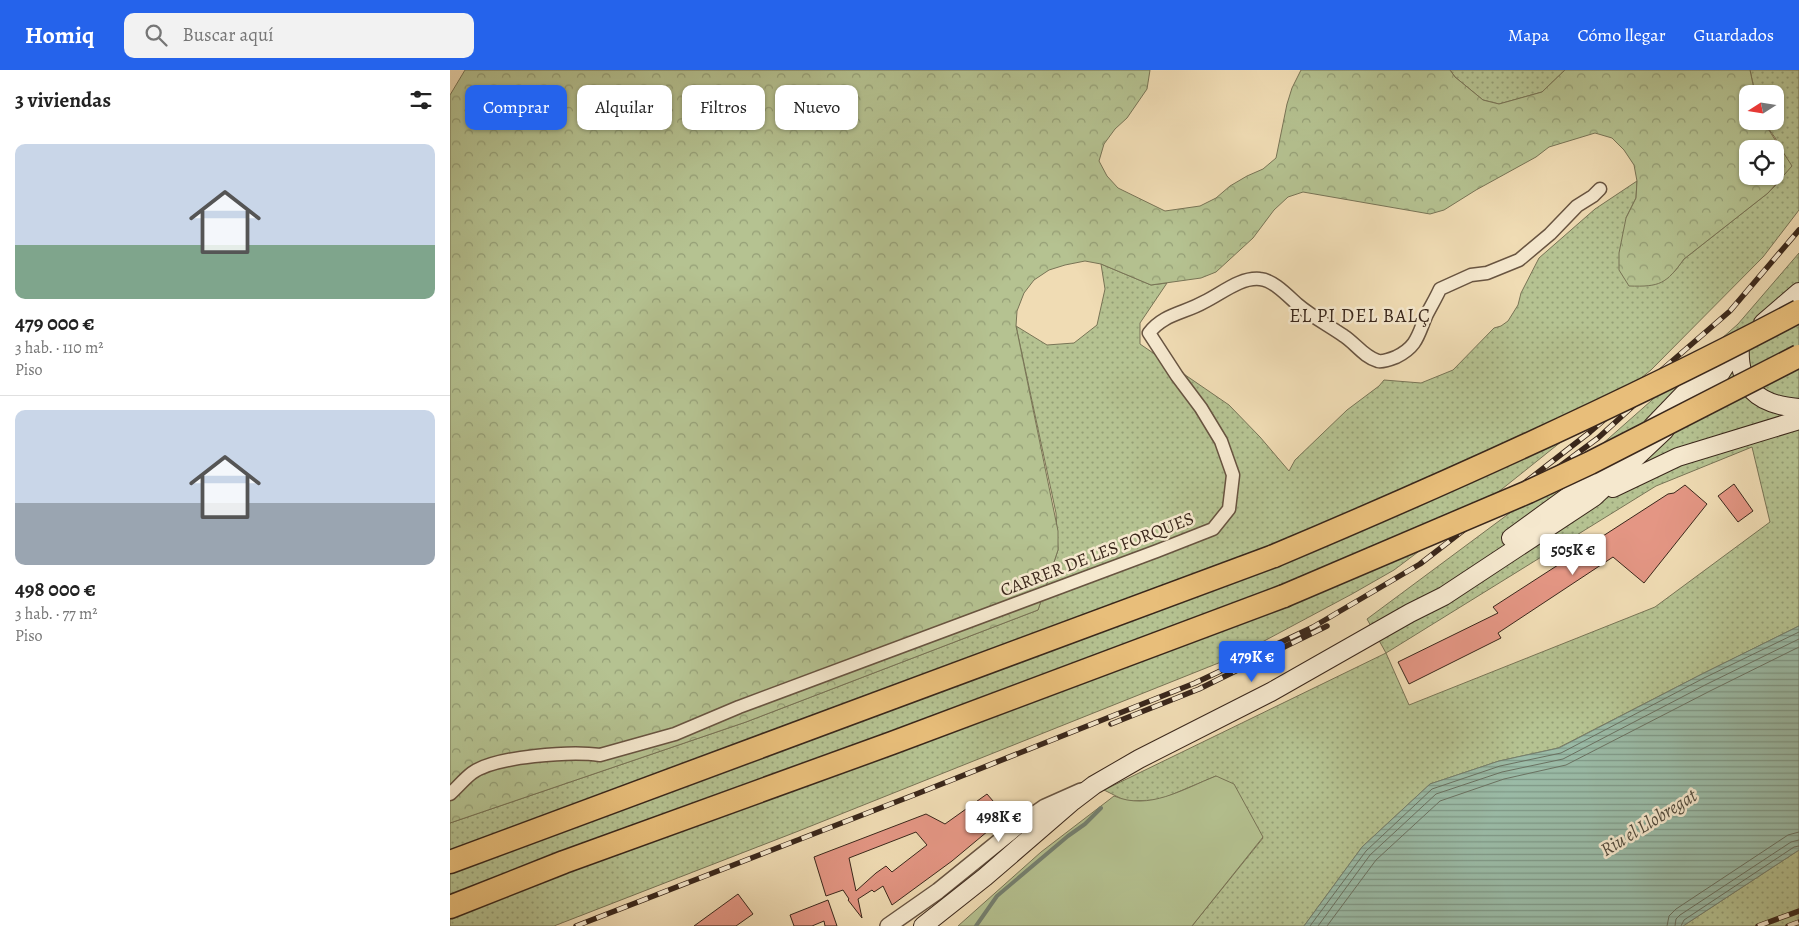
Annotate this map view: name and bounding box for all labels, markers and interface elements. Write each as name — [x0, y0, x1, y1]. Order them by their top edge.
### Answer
search box — [124, 13, 474, 58]
text: Homiq — [25, 19, 94, 51]
icon: search — [142, 21, 170, 49]
text: Buscar aquí — [182, 22, 274, 48]
text: Mapa — [1508, 23, 1549, 47]
text: Cómo llegar — [1577, 23, 1666, 47]
text: Guardados — [1694, 23, 1774, 47]
chip: Comprar — [465, 85, 567, 130]
chip: Alquilar — [577, 85, 672, 130]
chip: Filtros — [682, 85, 765, 130]
chip: Nuevo — [775, 85, 858, 130]
north arrow — [1739, 85, 1784, 130]
map controls — [1739, 85, 1784, 185]
text: 3 viviendas — [15, 86, 111, 114]
icon: filters — [407, 86, 435, 114]
button: locate — [1739, 140, 1784, 185]
icon: home — [180, 177, 270, 267]
district label: EL PI DEL BALÇ — [1289, 303, 1431, 329]
text: 479 000 € — [15, 309, 95, 337]
text: 3 hab. · 110 m² — [15, 337, 104, 359]
text: Piso — [15, 359, 43, 381]
icon: home — [180, 442, 270, 532]
street label: CARRER DE LES FORQUES — [997, 506, 1197, 602]
pin: 505K € — [1532, 534, 1614, 576]
text: 505K € — [1551, 539, 1595, 561]
text: 498 000 € — [15, 575, 96, 603]
text: 3 hab. · 77 m² — [15, 603, 98, 625]
text: Piso — [15, 625, 43, 647]
pin: 479K € — [1211, 640, 1293, 683]
text: 479K € — [1230, 646, 1274, 668]
water label: Riu el Llobregat — [1595, 782, 1703, 863]
pin: 498K € — [958, 800, 1040, 843]
text: 498K € — [976, 806, 1022, 828]

